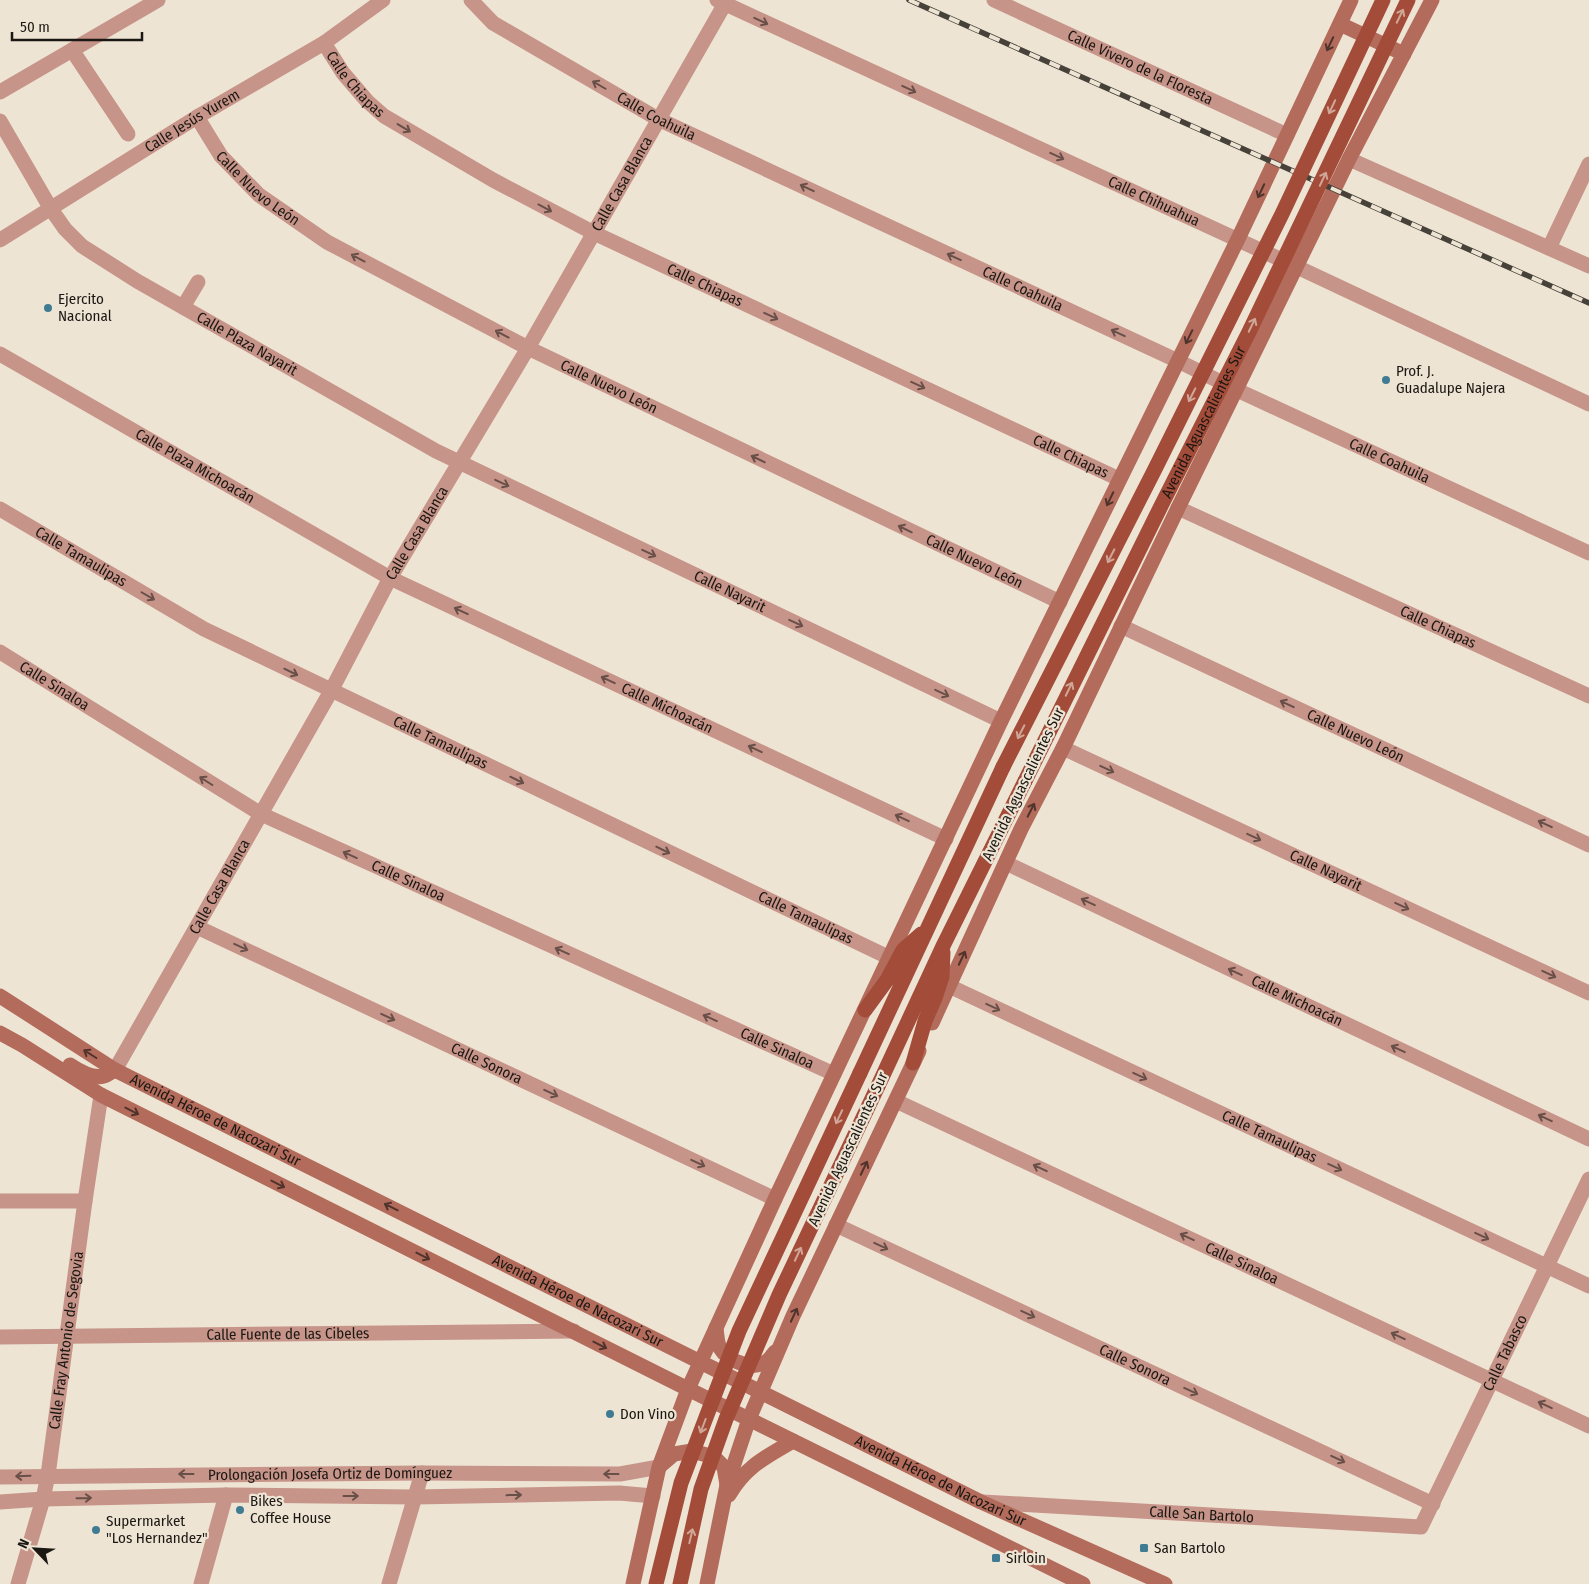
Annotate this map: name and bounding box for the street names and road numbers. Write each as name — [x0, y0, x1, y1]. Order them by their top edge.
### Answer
street label: Calle Vivero de la Floresta — [1065, 26, 1216, 109]
street label: Calle Chiapas — [322, 48, 388, 121]
street label: Calle Jesús Yurem — [141, 85, 243, 156]
street label: Calle Coahuila — [614, 88, 699, 144]
street label: Calle Casa Blanca — [588, 133, 656, 235]
street label: Calle Nuevo León — [212, 147, 303, 229]
street label: Calle Chihuahua — [1105, 172, 1203, 230]
street label: Calle Chiapas — [664, 260, 746, 310]
street label: Calle Coahuila — [980, 262, 1066, 315]
street label: Calle Plaza Nayarit — [193, 308, 301, 379]
street label: Avenida Aguascalientes Sur — [1158, 342, 1250, 501]
street label: Calle Nuevo León — [558, 356, 661, 418]
street label: Calle Plaza Michoacán — [132, 425, 258, 507]
street label: Calle Chiapas — [1030, 431, 1111, 482]
street label: Calle Coahuila — [1346, 434, 1433, 487]
street label: Calle Casa Blanca — [382, 483, 452, 583]
street label: Calle Tamaulipas — [32, 523, 130, 591]
street label: Calle Nuevo León — [923, 530, 1026, 592]
street label: Calle Nayarit — [691, 567, 769, 616]
street label: Calle Chiapas — [1397, 602, 1479, 652]
street label: Calle Sinaloa — [16, 657, 93, 714]
street label: Calle Michoacán — [619, 679, 716, 737]
street label: Avenida Aguascalientes Sur — [978, 704, 1068, 863]
street label: Calle Nuevo León — [1304, 705, 1407, 766]
street label: Calle Tamaulipas — [390, 712, 491, 773]
street label: Calle Casa Blanca — [185, 836, 254, 937]
street label: Calle Nayarit — [1287, 846, 1365, 895]
street label: Calle Sinaloa — [369, 856, 448, 905]
street label: Calle Tamaulipas — [755, 887, 856, 948]
street label: Calle Michoacán — [1248, 971, 1346, 1030]
street label: Calle Sinaloa — [738, 1024, 817, 1073]
street label: Calle Sonora — [448, 1039, 525, 1088]
street label: Avenida Aguascalientes Sur — [804, 1068, 892, 1229]
street label: Avenida Héroe de Nacozari Sur — [127, 1070, 304, 1171]
street label: Calle Tamaulipas — [1219, 1106, 1320, 1166]
street label: Calle Sinaloa — [1202, 1238, 1281, 1288]
street label: Calle Fray Antonio de Segovia — [45, 1250, 87, 1431]
street label: Avenida Héroe de Nacozari Sur — [490, 1251, 667, 1351]
street label: Calle Tabasco — [1479, 1312, 1531, 1394]
street label: Calle Fuente de las Cibeles — [206, 1324, 370, 1344]
street label: Calle Sonora — [1096, 1340, 1174, 1389]
street label: Avenida Héroe de Nacozari Sur — [852, 1432, 1030, 1530]
street label: Prolongación Josefa Ortiz de Domínguez — [208, 1464, 452, 1484]
street label: Calle San Bartolo — [1149, 1503, 1255, 1526]

